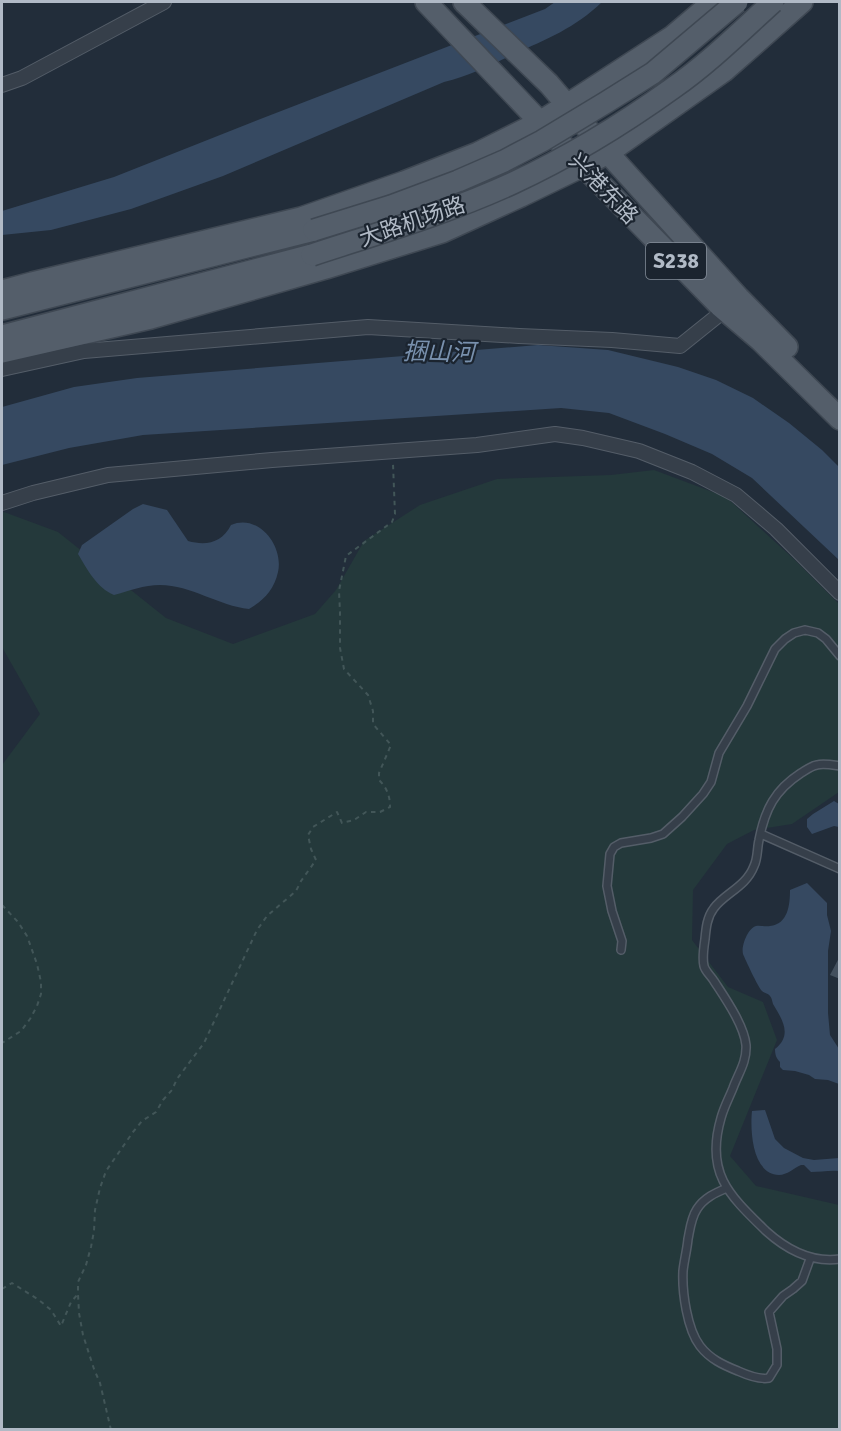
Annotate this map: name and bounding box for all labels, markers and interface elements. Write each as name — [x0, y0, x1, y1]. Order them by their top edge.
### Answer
street label: 兴港东路 — [563, 147, 644, 229]
street label: 大路机场路 — [356, 191, 469, 252]
road number: S238 — [646, 243, 706, 279]
water label: 捆山河 — [403, 336, 479, 368]

